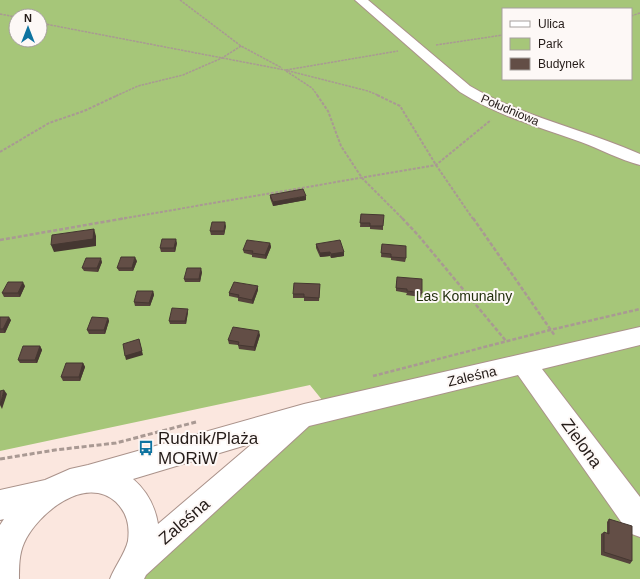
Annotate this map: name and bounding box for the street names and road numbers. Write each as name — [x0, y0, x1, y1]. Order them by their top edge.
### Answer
street label: Południowa — [479, 91, 542, 129]
street label: Zaleśna — [446, 363, 498, 389]
street label: Zielona — [558, 415, 606, 472]
street label: Zaleśna — [155, 494, 214, 548]

